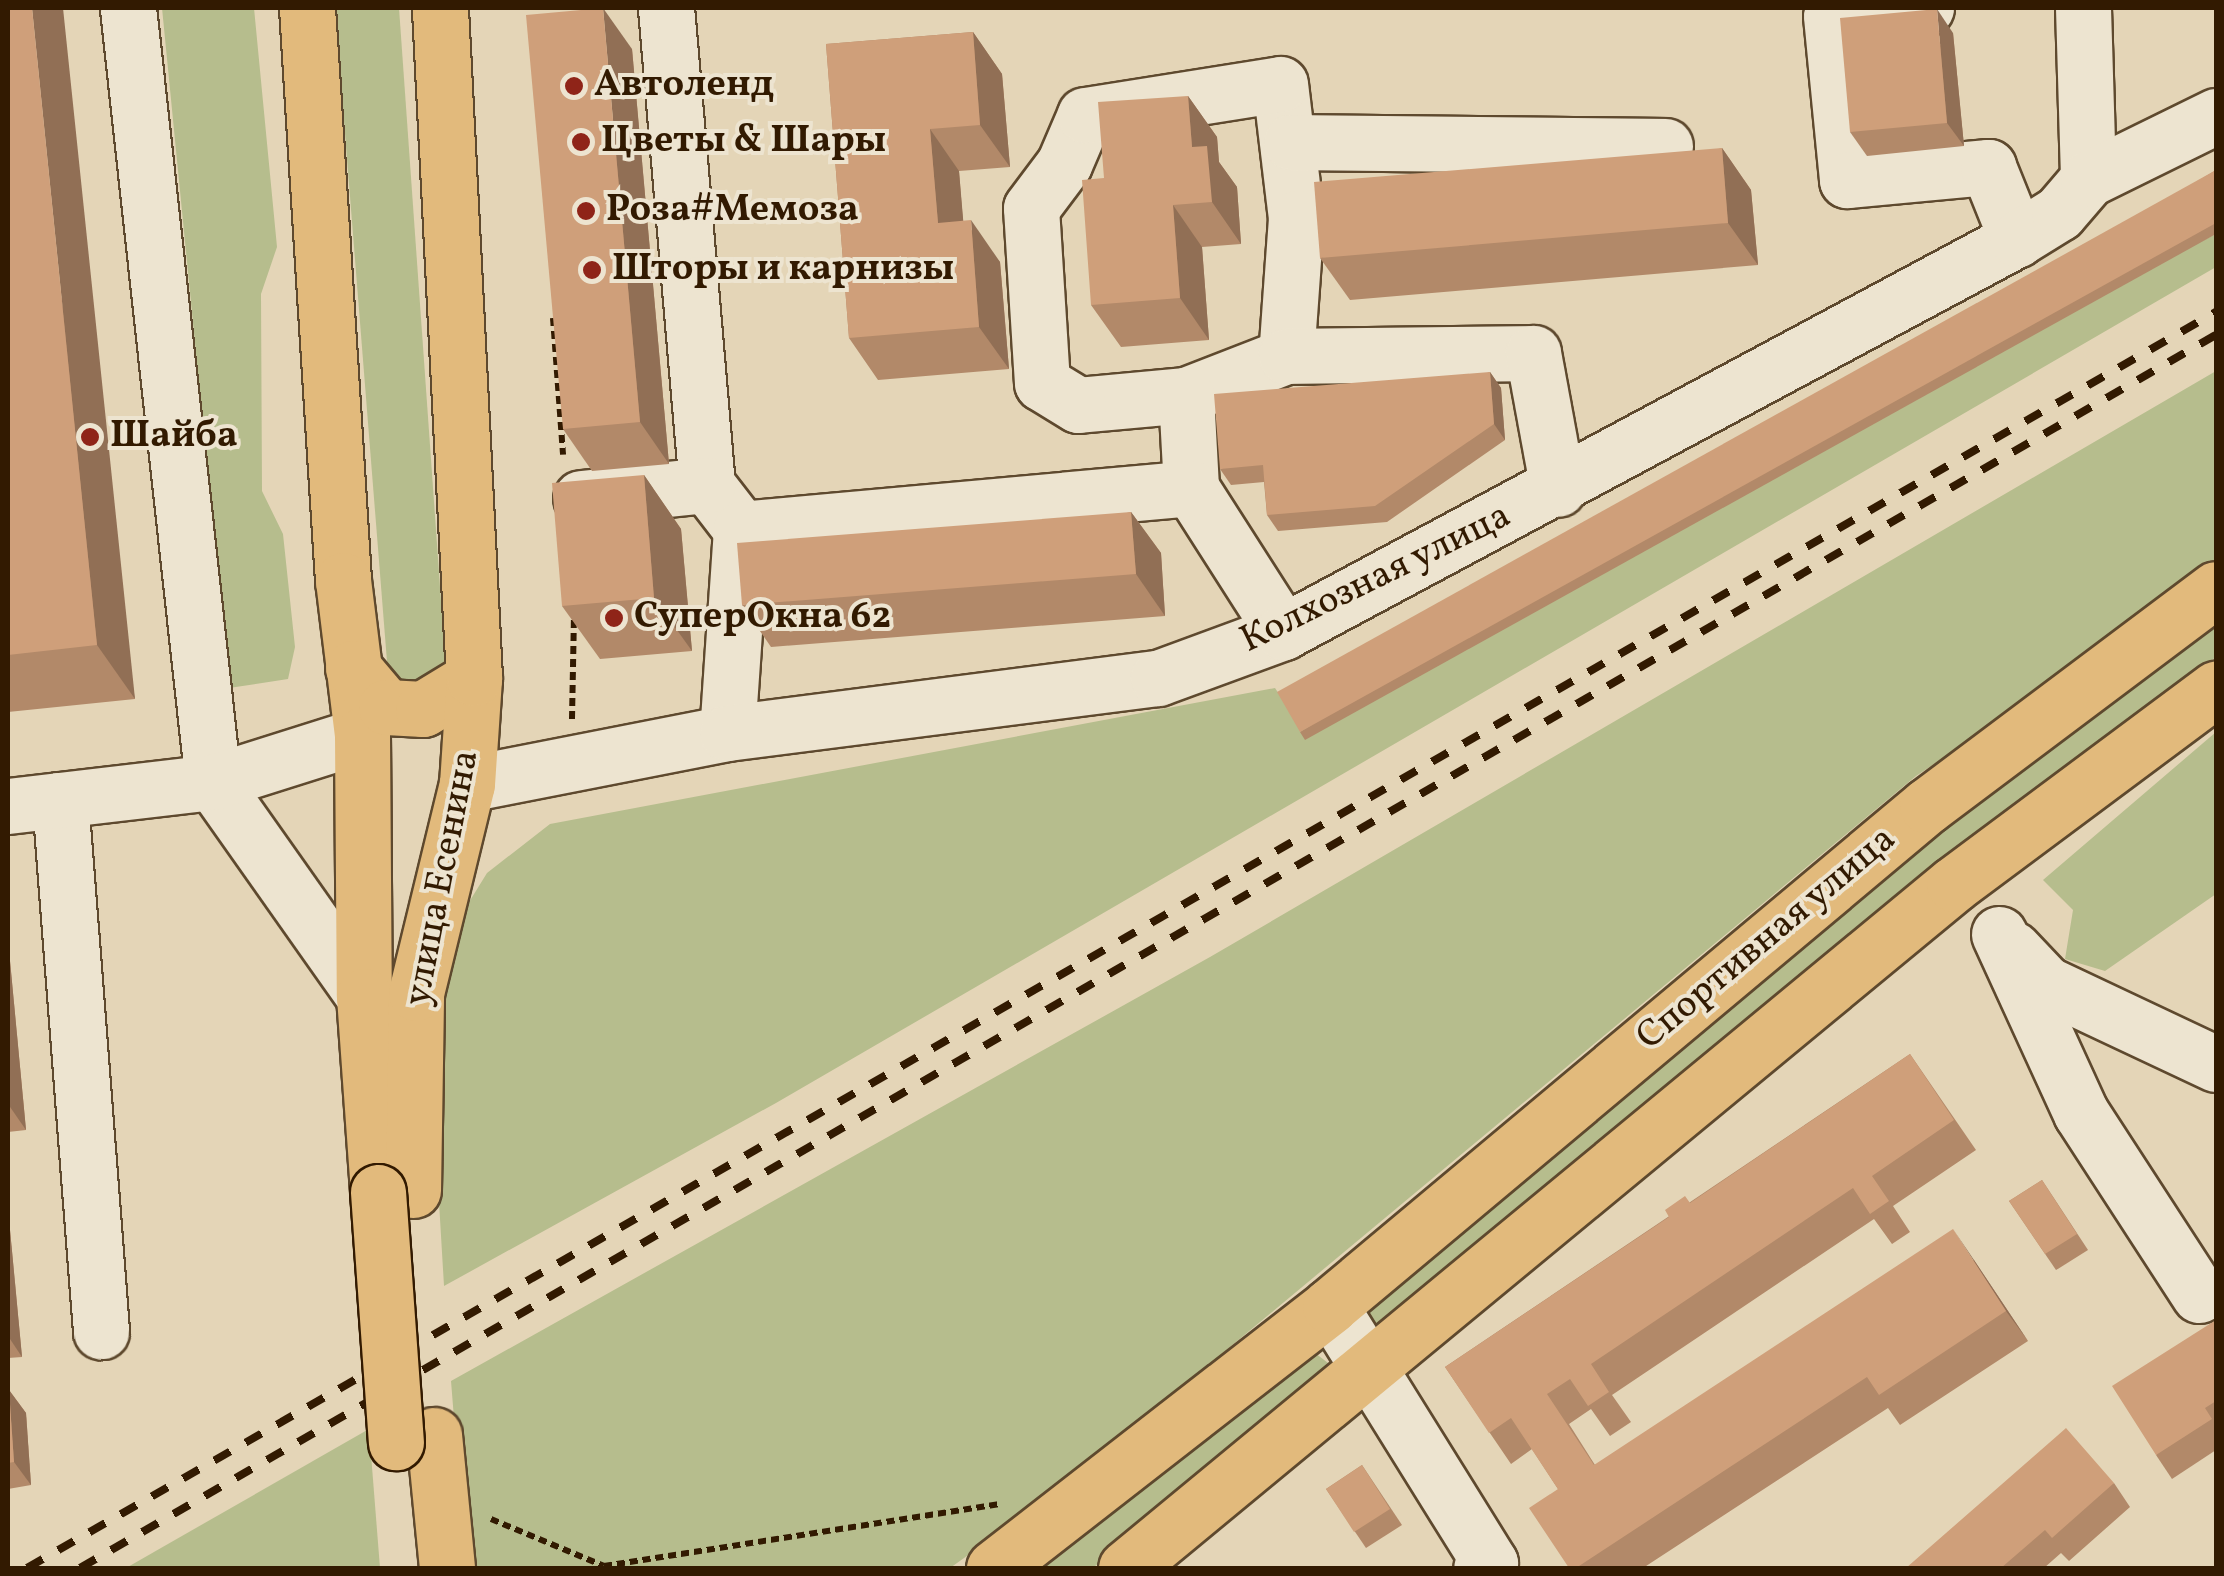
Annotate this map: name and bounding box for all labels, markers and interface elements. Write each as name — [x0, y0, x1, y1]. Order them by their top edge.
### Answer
place label: Автоленд — [594, 63, 774, 109]
marker: Автоленд — [563, 75, 585, 97]
place label: Цветы & Шары — [601, 119, 886, 165]
marker: Цветы & Шары — [570, 131, 592, 153]
place label: Роза#Мемоза — [606, 188, 859, 234]
marker: Роза#Мемоза — [575, 200, 597, 222]
place label: Шторы и карнизы — [612, 247, 954, 293]
marker: Шторы и карнизы — [581, 259, 603, 281]
place label: Шайба — [110, 414, 238, 460]
marker: Шайба — [79, 426, 101, 448]
street label: Колхозная улица — [1233, 494, 1519, 664]
place label: СуперОкна 62 — [634, 595, 891, 641]
marker: СуперОкна 62 — [603, 607, 625, 629]
street label: улица Есенина — [396, 746, 490, 1010]
street label: Спортивная улица — [1628, 817, 1906, 1061]

